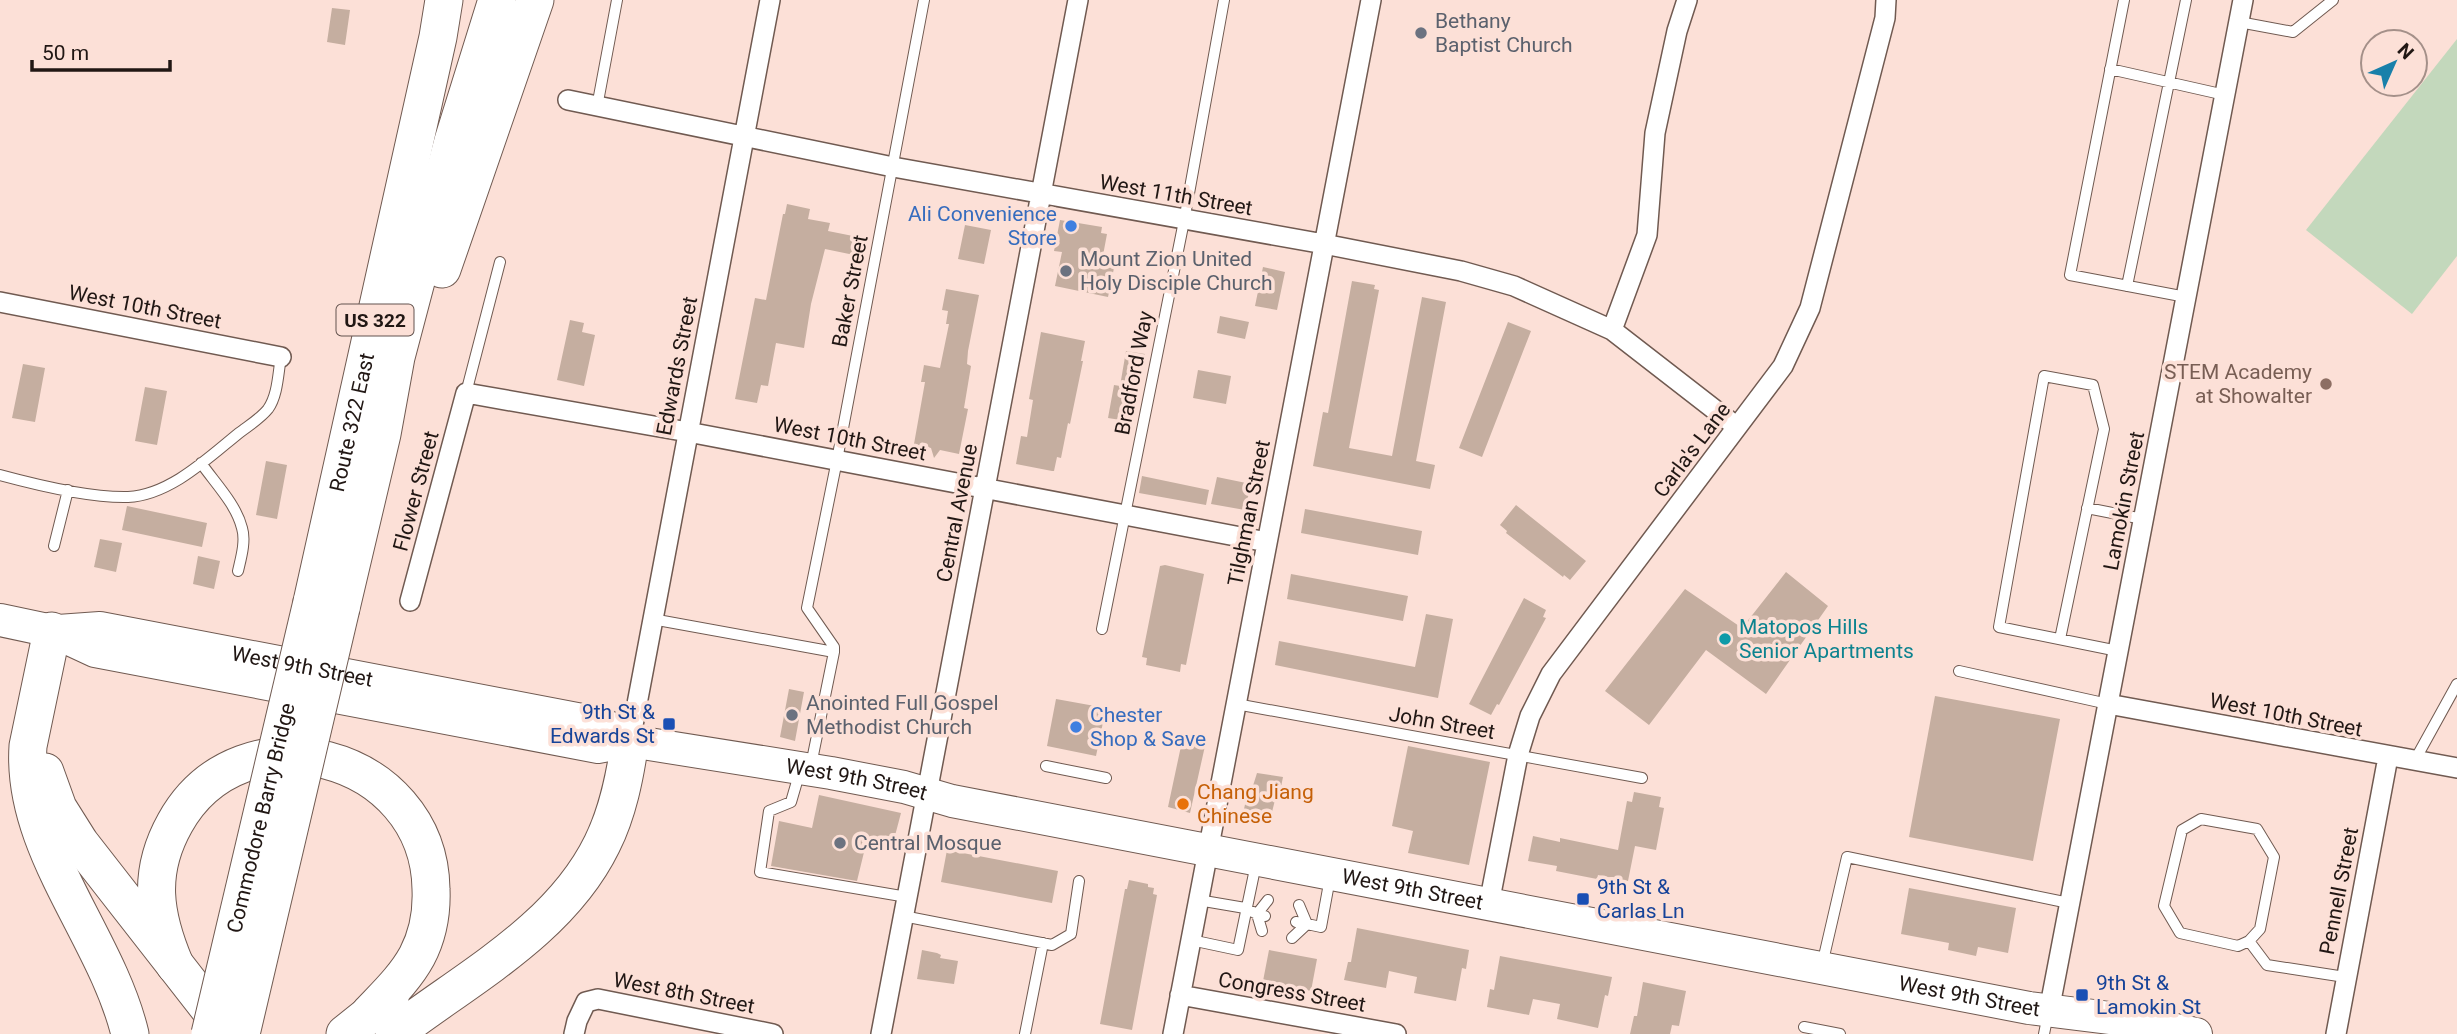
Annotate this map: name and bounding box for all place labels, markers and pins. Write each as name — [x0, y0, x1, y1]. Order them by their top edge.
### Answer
place label: Bethany Baptist Church — [1435, 9, 1572, 57]
marker: Bethany Baptist Church — [1413, 25, 1429, 41]
place label: Ali Convenience Store — [908, 202, 1057, 250]
marker: Ali Convenience Store — [1063, 218, 1079, 234]
place label: Mount Zion United Holy Disciple Church — [1080, 247, 1273, 295]
marker: Mount Zion United Holy Disciple Church — [1058, 263, 1074, 279]
place label: STEM Academy at Showalter — [2164, 360, 2312, 408]
marker: STEM Academy at Showalter — [2318, 376, 2334, 392]
place label: Matopos Hills Senior Apartments — [1739, 615, 1914, 663]
marker: Matopos Hills Senior Apartments — [1717, 631, 1733, 647]
place label: Anointed Full Gospel Methodist Church — [806, 691, 999, 739]
place label: 9th St & Edwards St — [550, 700, 655, 748]
place label: Chester Shop & Save — [1090, 703, 1206, 751]
marker: Anointed Full Gospel Methodist Church — [784, 707, 800, 723]
marker: 9th St & Edwards St — [661, 716, 677, 732]
marker: Chester Shop & Save — [1068, 719, 1084, 735]
place label: Chang Jiang Chinese — [1197, 780, 1314, 828]
marker: Chang Jiang Chinese — [1175, 796, 1191, 812]
place label: Central Mosque — [854, 831, 1002, 855]
marker: Central Mosque — [832, 835, 848, 851]
place label: 9th St & Carlas Ln — [1597, 875, 1685, 923]
marker: 9th St & Carlas Ln — [1575, 891, 1591, 907]
place label: 9th St & Lamokin St — [2096, 971, 2201, 1019]
marker: 9th St & Lamokin St — [2074, 987, 2090, 1003]

